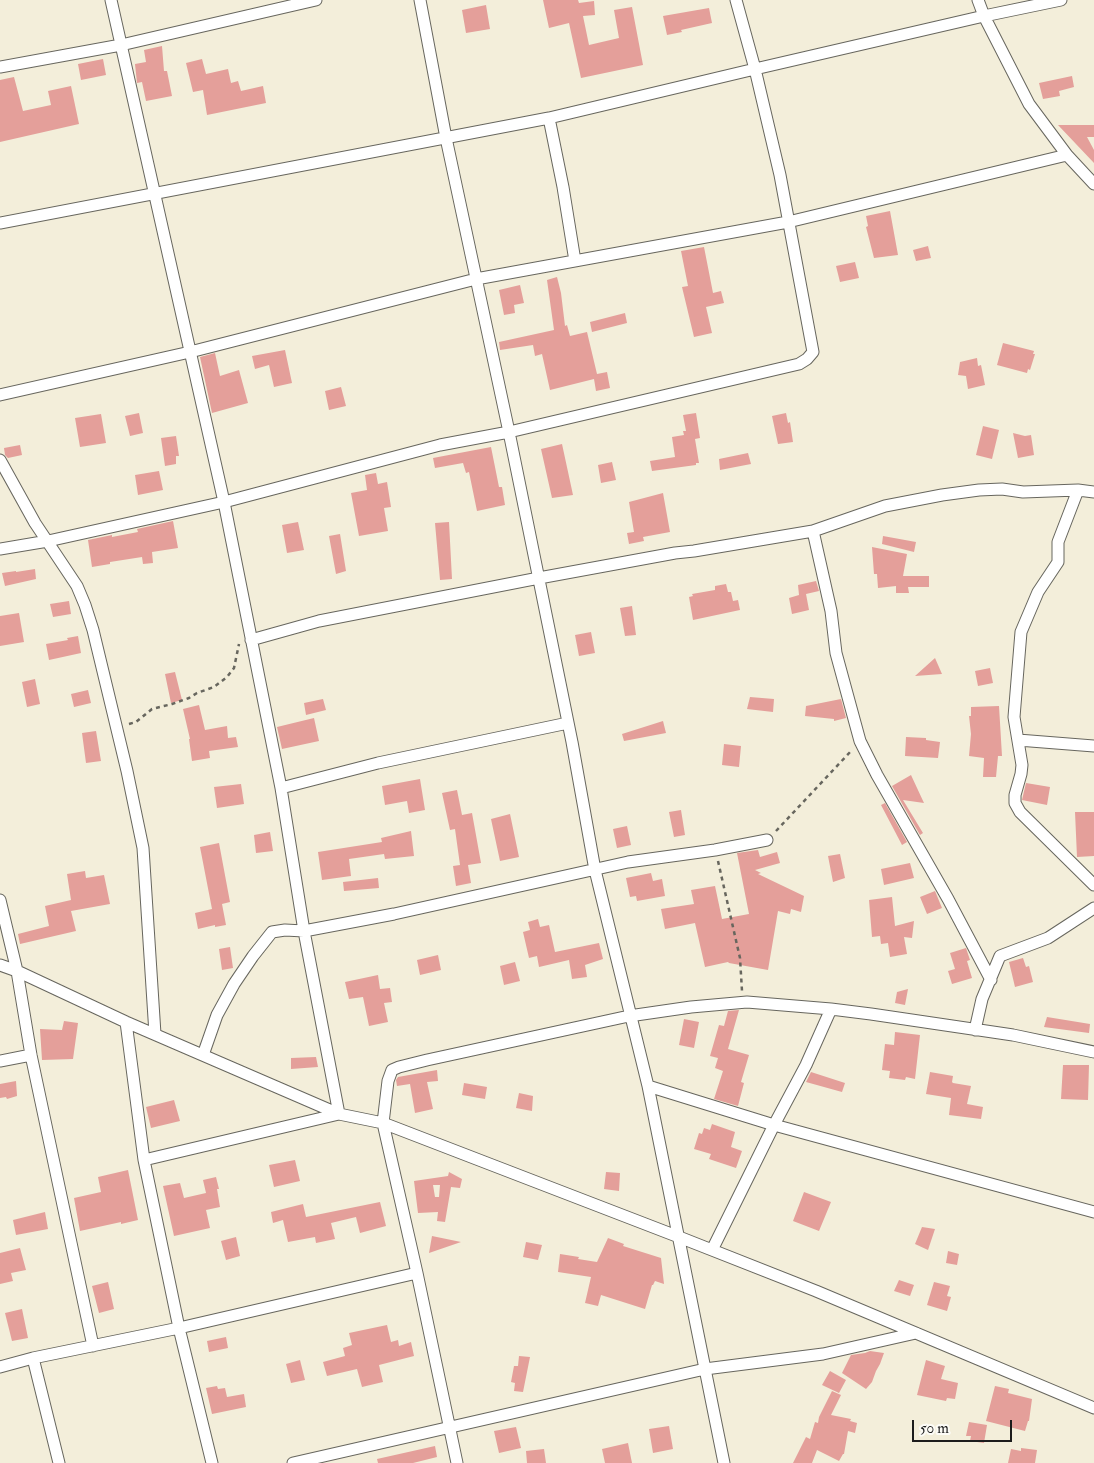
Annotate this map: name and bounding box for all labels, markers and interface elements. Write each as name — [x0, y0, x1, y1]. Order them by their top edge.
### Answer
scale bar — [914, 1410, 1014, 1442]
text: 50 m — [920, 1419, 949, 1438]

